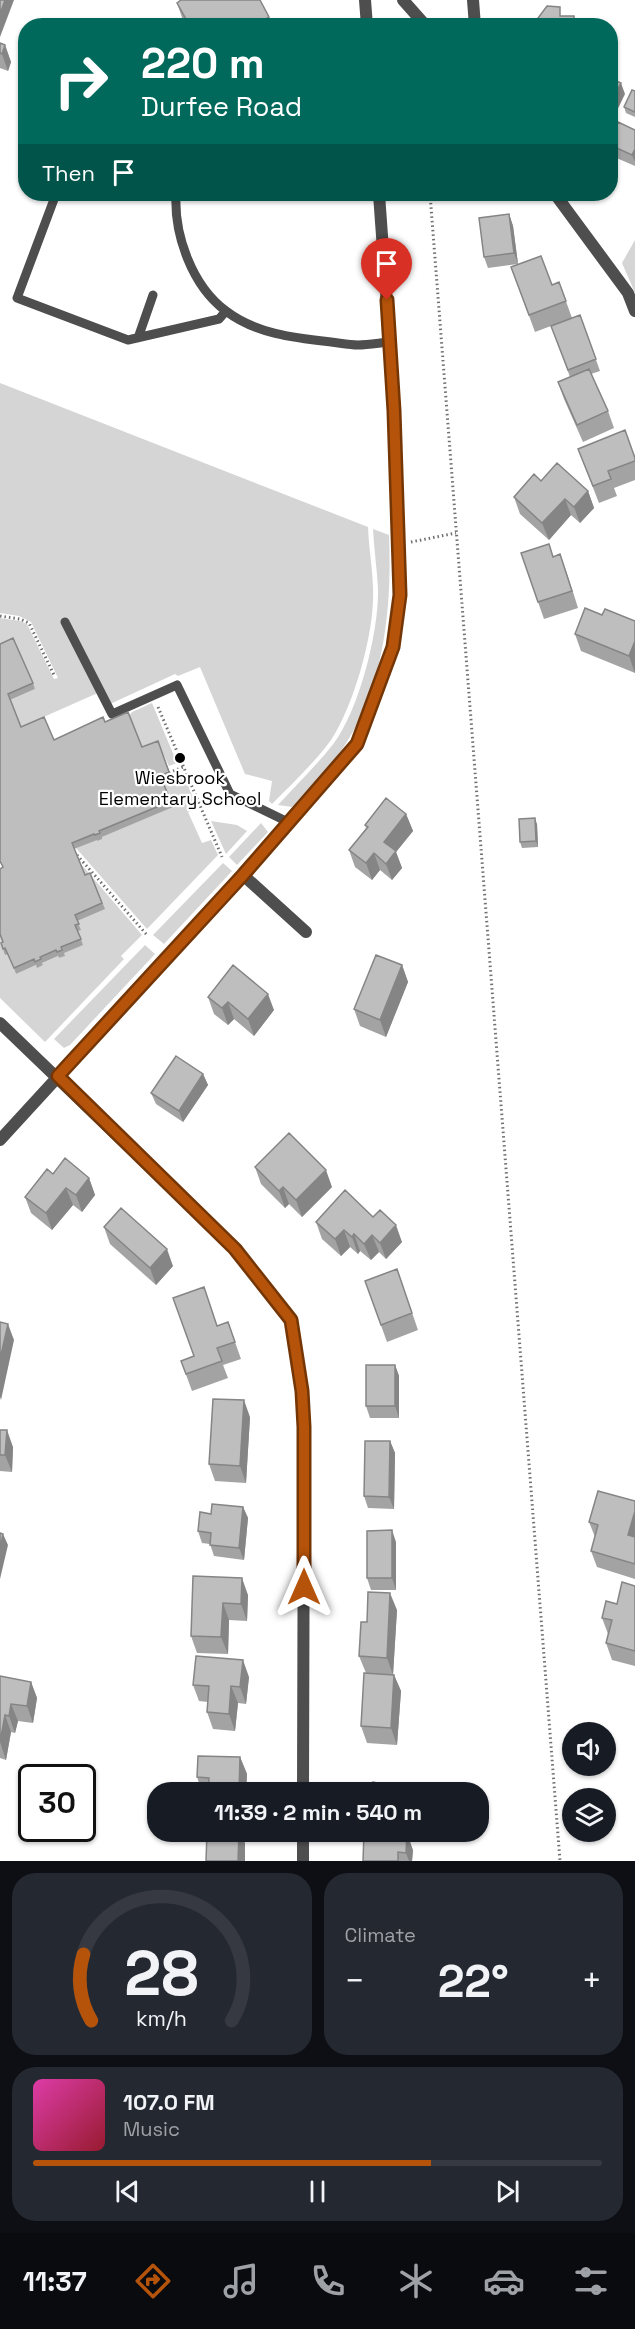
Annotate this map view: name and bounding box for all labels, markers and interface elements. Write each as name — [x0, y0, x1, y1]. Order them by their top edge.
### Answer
text: 220 m — [141, 37, 265, 90]
icon: right — [42, 42, 120, 120]
text: Durfee Road — [141, 89, 302, 124]
icon: arrive — [107, 156, 140, 189]
text: Then — [42, 159, 95, 187]
pin — [361, 238, 412, 300]
icon: arrive — [370, 247, 403, 280]
marker: Wiesbrook Elementary School — [173, 751, 187, 765]
place label: Wiesbrook Elementary School — [99, 766, 261, 810]
position arrow — [272, 1555, 336, 1619]
map controls — [562, 1722, 616, 1842]
button: sound — [562, 1722, 616, 1776]
speed limit sign: 30 — [18, 1764, 96, 1842]
button: layers — [562, 1788, 616, 1842]
text: 11:39 · 2 min · 540 m — [214, 1798, 422, 1826]
text: Climate — [345, 1922, 416, 1948]
text: 28 — [124, 1934, 199, 2013]
text: 22° — [438, 1953, 509, 2010]
text: − — [345, 1960, 365, 2002]
text: + — [582, 1960, 602, 2002]
text: km/h — [136, 2005, 187, 2032]
text: 107.0 FM — [123, 2088, 215, 2116]
text: Music — [123, 2116, 180, 2142]
icon: previous — [111, 2175, 144, 2208]
icon: pause — [301, 2175, 334, 2208]
icon: next — [491, 2175, 524, 2208]
icon: directions — [132, 2260, 174, 2302]
icon: music — [220, 2260, 262, 2302]
icon: phone — [307, 2260, 349, 2302]
icon: climate — [395, 2260, 437, 2302]
icon: car — [483, 2260, 525, 2302]
icon: filters — [570, 2260, 612, 2302]
text: 11:37 — [23, 2264, 87, 2299]

